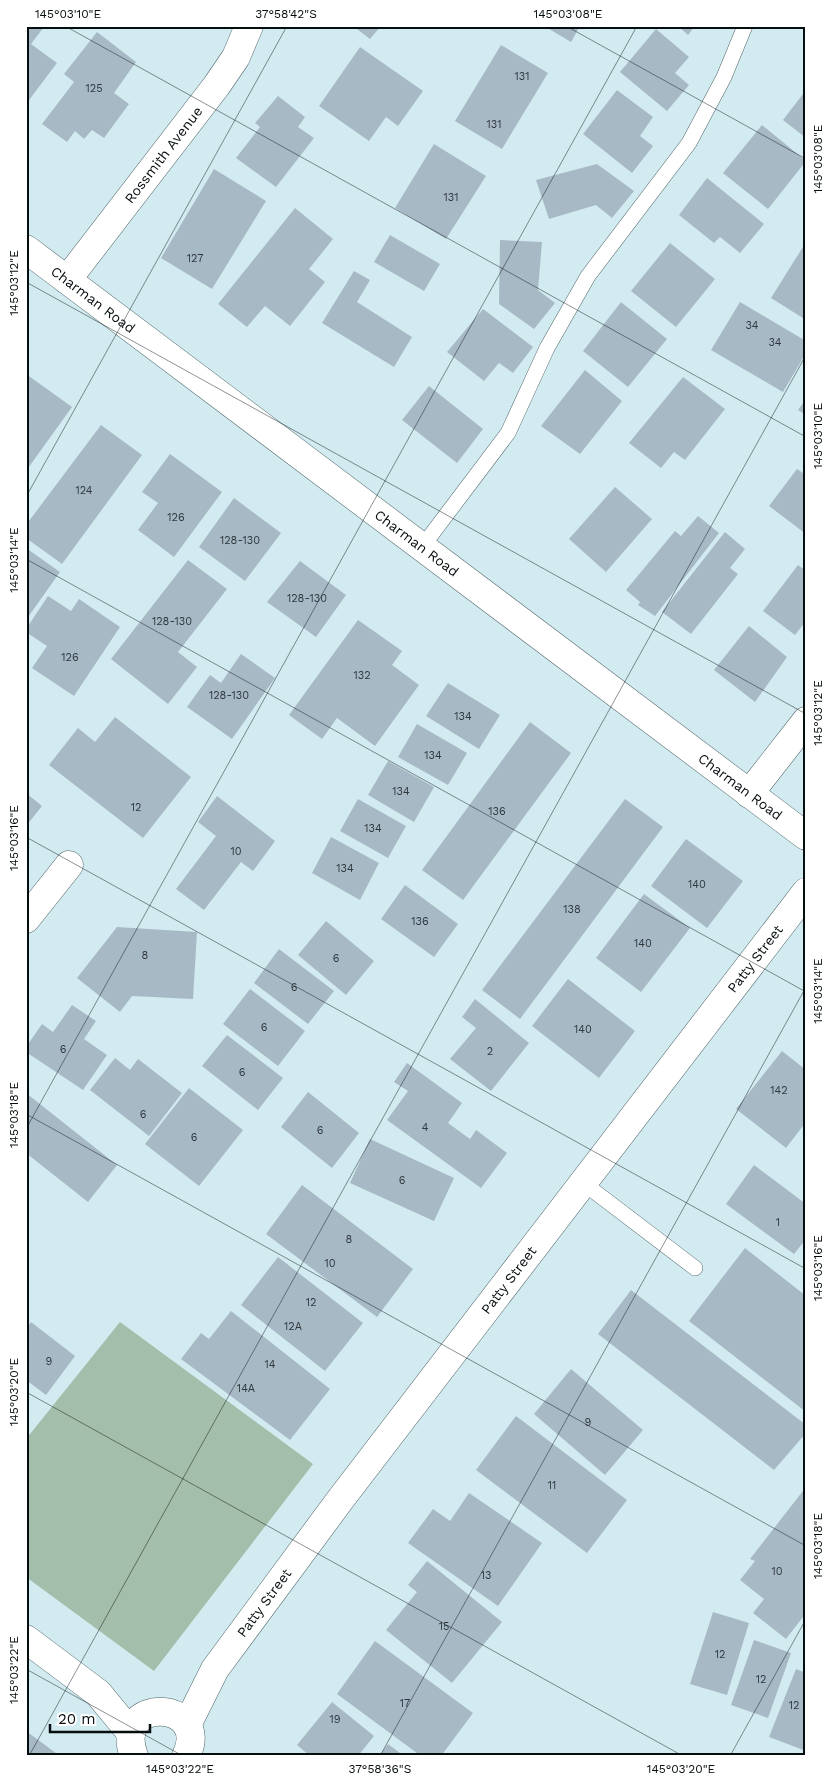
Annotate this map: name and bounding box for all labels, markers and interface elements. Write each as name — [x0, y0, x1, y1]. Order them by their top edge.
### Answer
text: 145°03'10"E — [35, 7, 101, 21]
text: 37°58'42"S — [255, 7, 317, 21]
text: 145°03'08"E — [534, 7, 603, 21]
house number: 131 — [515, 70, 530, 83]
house number: 125 — [85, 82, 103, 95]
street label: Rossmith Avenue — [121, 103, 206, 206]
house number: 131 — [487, 118, 502, 131]
text: 145°03'08"E — [811, 124, 825, 193]
house number: 131 — [444, 191, 459, 204]
text: 145°03'12"E — [7, 250, 21, 316]
house number: 127 — [187, 252, 203, 265]
street label: Charman Road — [48, 263, 138, 336]
house number: 34 — [745, 319, 759, 332]
house number: 34 — [768, 336, 782, 349]
text: 145°03'10"E — [811, 403, 825, 469]
house number: 124 — [75, 484, 93, 497]
street label: Charman Road — [372, 506, 462, 580]
house number: 126 — [167, 511, 185, 524]
text: 145°03'14"E — [7, 527, 21, 593]
house number: 128-130 — [220, 534, 260, 547]
house number: 128-130 — [287, 592, 327, 605]
house number: 128-130 — [152, 615, 192, 628]
house number: 126 — [61, 651, 79, 664]
house number: 132 — [353, 669, 371, 682]
text: 145°03'12"E — [811, 680, 825, 746]
house number: 128-130 — [209, 689, 249, 702]
house number: 134 — [454, 710, 472, 723]
house number: 134 — [424, 749, 442, 762]
street label: Charman Road — [695, 750, 785, 823]
house number: 134 — [392, 785, 410, 798]
house number: 12 — [131, 801, 141, 814]
text: 145°03'16"E — [7, 805, 21, 871]
house number: 136 — [488, 805, 506, 818]
house number: 134 — [364, 822, 382, 835]
house number: 10 — [230, 845, 242, 858]
house number: 134 — [336, 862, 354, 875]
house number: 140 — [688, 878, 706, 891]
house number: 138 — [563, 903, 581, 916]
house number: 136 — [411, 915, 429, 928]
street label: Patty Street — [724, 921, 786, 996]
house number: 140 — [634, 937, 652, 950]
house number: 8 — [142, 949, 149, 962]
house number: 6 — [333, 952, 340, 965]
text: 145°03'14"E — [811, 958, 825, 1024]
house number: 6 — [291, 981, 298, 994]
house number: 6 — [261, 1021, 268, 1034]
house number: 140 — [574, 1023, 592, 1036]
house number: 6 — [60, 1043, 67, 1056]
house number: 2 — [487, 1045, 493, 1058]
house number: 6 — [239, 1066, 246, 1079]
text: 145°03'18"E — [7, 1082, 21, 1148]
house number: 142 — [770, 1084, 788, 1097]
house number: 6 — [140, 1108, 147, 1121]
house number: 4 — [422, 1121, 429, 1134]
house number: 6 — [317, 1124, 324, 1137]
house number: 6 — [191, 1131, 198, 1144]
house number: 6 — [399, 1174, 406, 1187]
house number: 1 — [776, 1216, 780, 1229]
house number: 8 — [346, 1233, 353, 1246]
text: 145°03'16"E — [811, 1235, 825, 1301]
street label: Patty Street — [478, 1243, 540, 1317]
house number: 10 — [324, 1257, 336, 1270]
house number: 12 — [306, 1296, 316, 1309]
house number: 12A — [284, 1320, 302, 1333]
house number: 9 — [46, 1355, 53, 1368]
text: 145°03'20"E — [7, 1357, 21, 1426]
house number: 14 — [264, 1358, 276, 1371]
house number: 14A — [237, 1382, 255, 1395]
house number: 9 — [585, 1416, 592, 1429]
house number: 11 — [548, 1479, 556, 1492]
text: 145°03'18"E — [811, 1513, 825, 1579]
street label: Patty Street — [234, 1565, 295, 1640]
house number: 10 — [771, 1565, 783, 1578]
house number: 13 — [481, 1569, 491, 1582]
house number: 15 — [439, 1620, 449, 1633]
text: 145°03'22"E — [7, 1636, 21, 1704]
house number: 12 — [715, 1648, 725, 1661]
house number: 12 — [756, 1673, 766, 1686]
house number: 17 — [400, 1697, 410, 1710]
house number: 12 — [789, 1699, 799, 1712]
scale bar — [50, 1702, 150, 1734]
text: 20 m — [58, 1710, 96, 1728]
house number: 19 — [329, 1713, 341, 1726]
text: 145°03'22"E — [146, 1762, 214, 1776]
text: 37°58'36"S — [349, 1762, 411, 1776]
text: 145°03'20"E — [647, 1762, 716, 1776]

